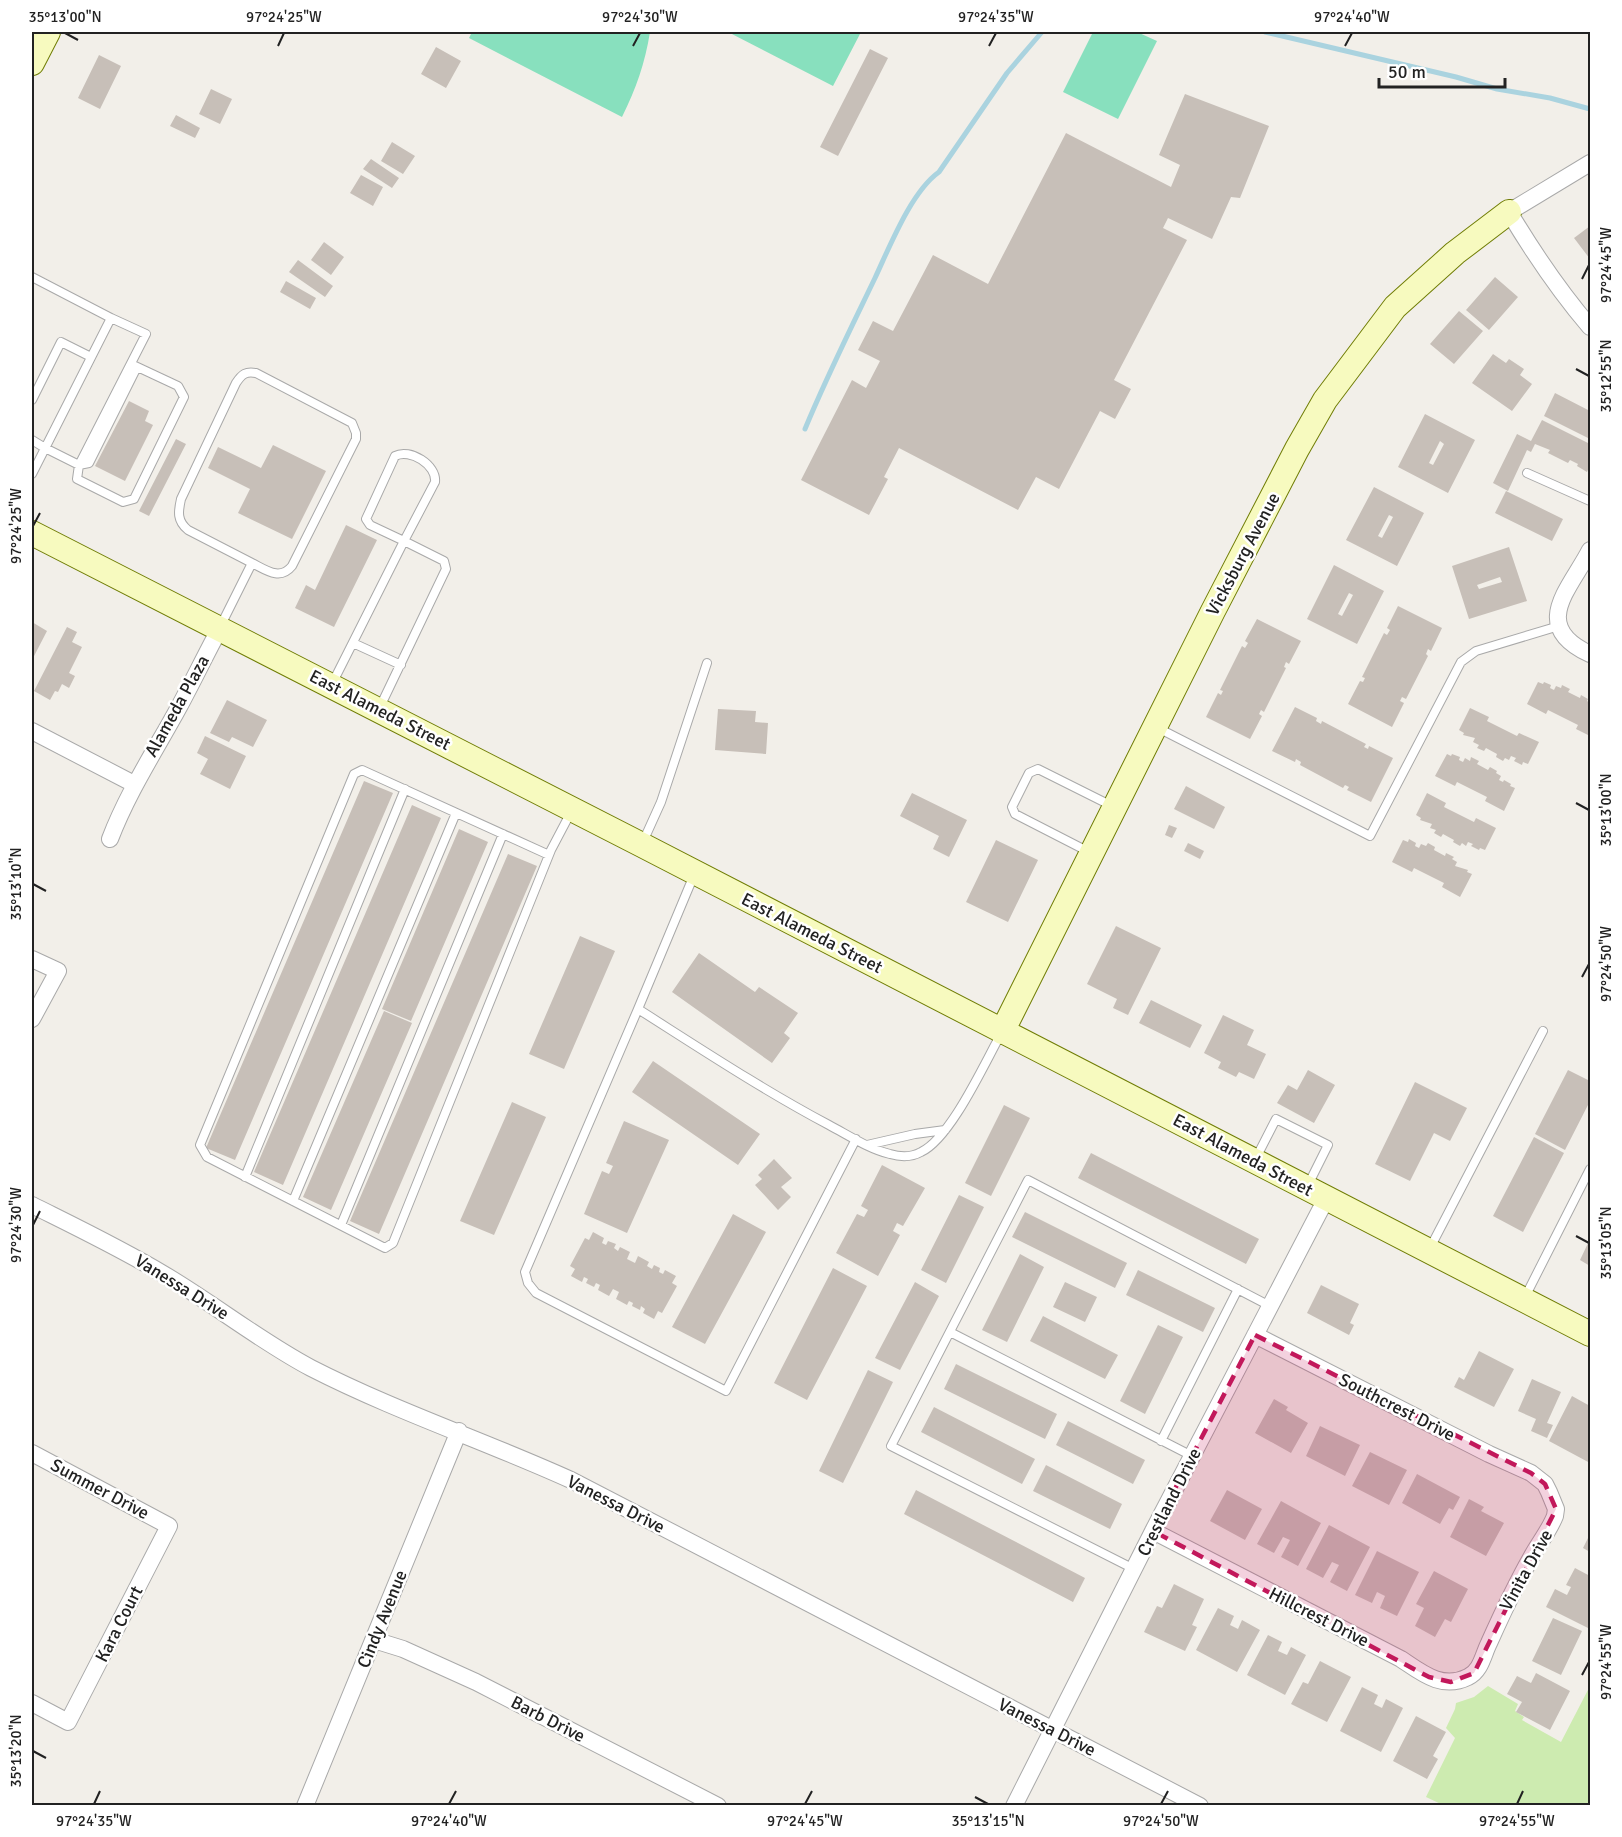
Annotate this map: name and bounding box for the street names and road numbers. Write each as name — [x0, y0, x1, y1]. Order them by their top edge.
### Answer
street label: Vicksburg Avenue — [1201, 489, 1285, 619]
street label: Alameda Plaza — [140, 651, 214, 761]
street label: East Alameda Street — [306, 665, 454, 755]
street label: East Alameda Street — [738, 888, 886, 978]
street label: East Alameda Street — [1169, 1109, 1317, 1201]
street label: Vanessa Drive — [131, 1249, 233, 1325]
street label: Southcrest Drive — [1335, 1368, 1459, 1446]
street label: Crestland Drive — [1132, 1444, 1206, 1560]
street label: Summer Drive — [47, 1454, 153, 1524]
street label: Vanessa Drive — [563, 1470, 669, 1538]
street label: Vinita Drive — [1495, 1526, 1557, 1614]
street label: Cindy Avenue — [352, 1567, 412, 1671]
street label: Kara Court — [90, 1582, 148, 1666]
street label: Hillcrest Drive — [1265, 1582, 1373, 1652]
street label: Barb Drive — [507, 1691, 589, 1747]
street label: Vanessa Drive — [994, 1693, 1100, 1761]

